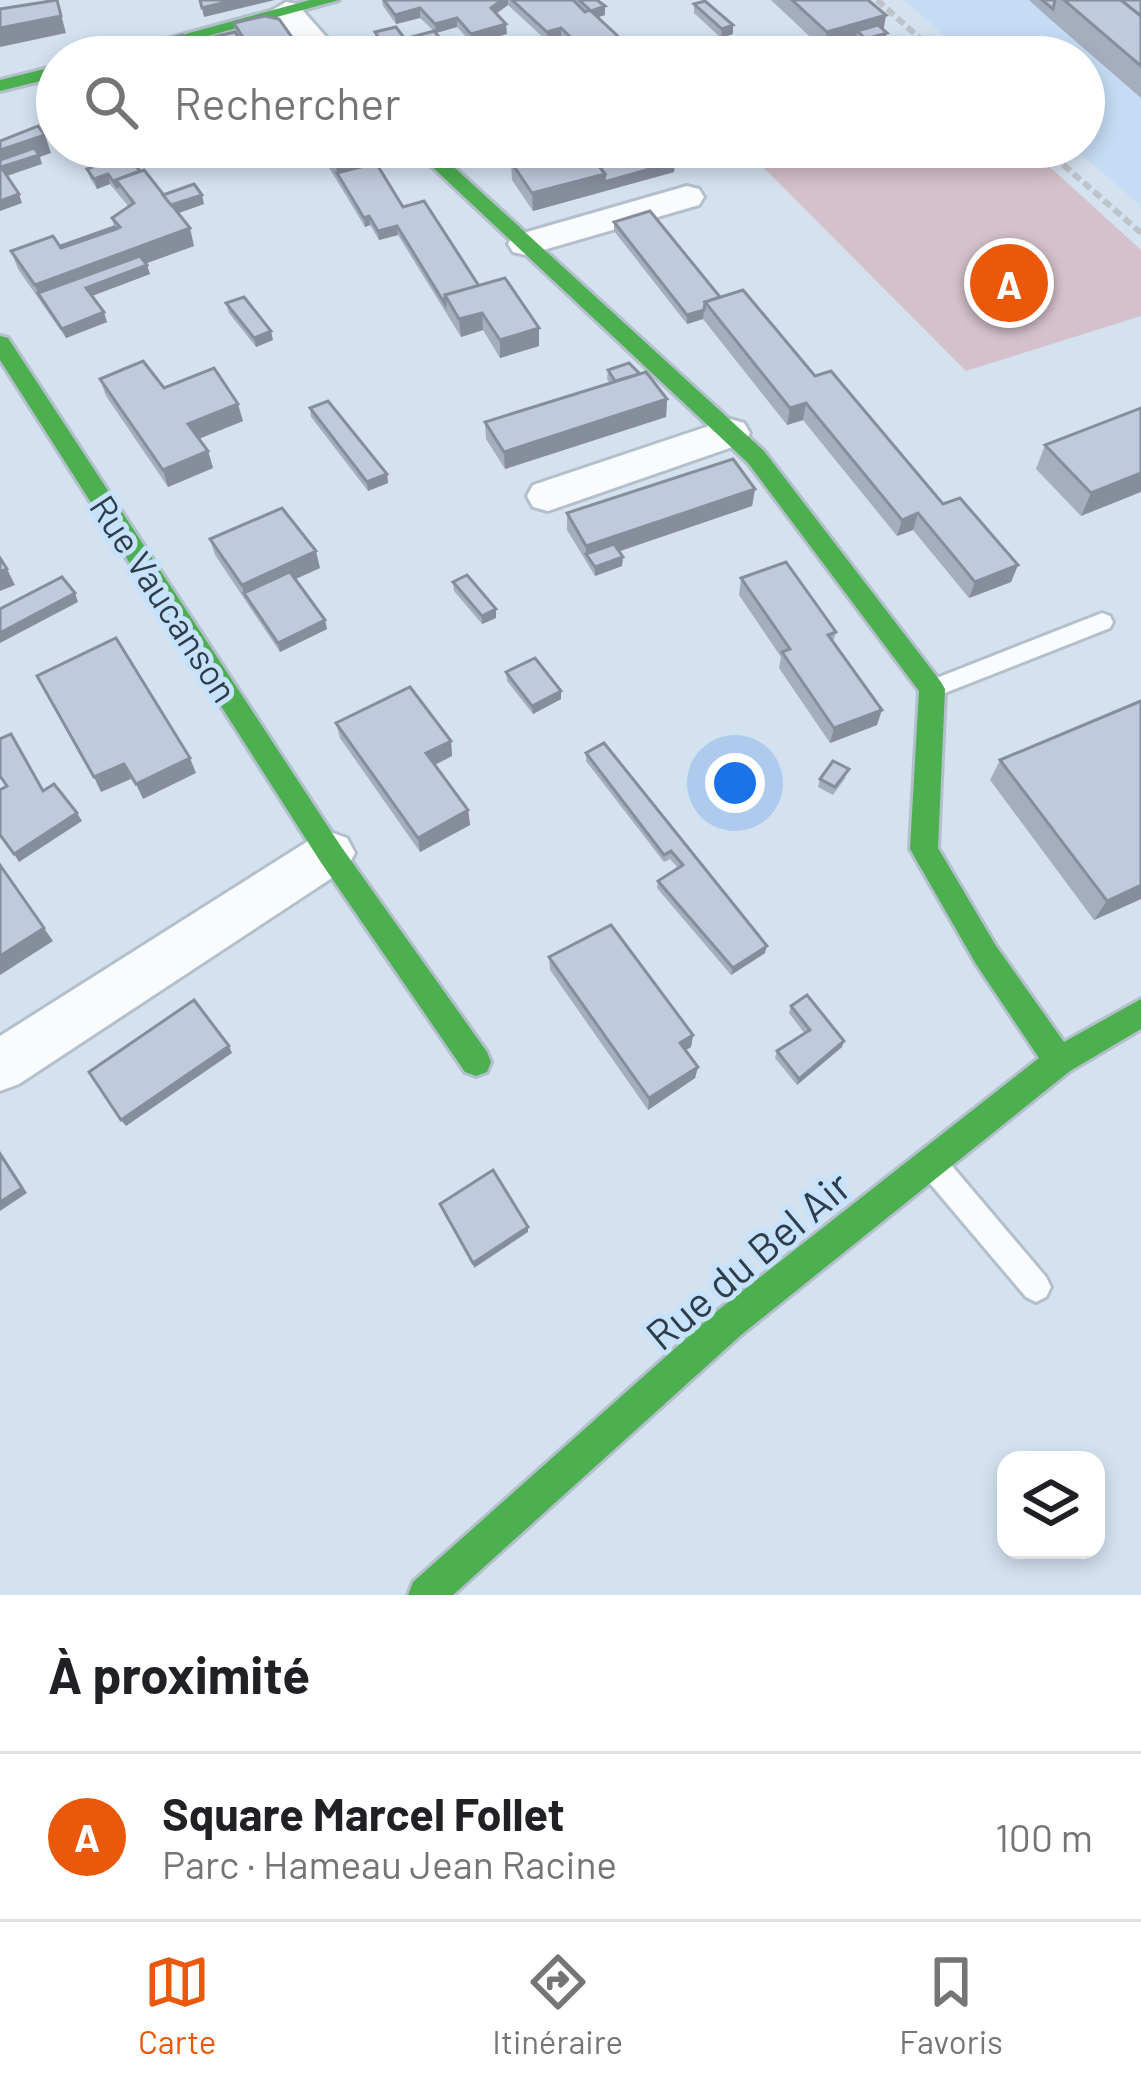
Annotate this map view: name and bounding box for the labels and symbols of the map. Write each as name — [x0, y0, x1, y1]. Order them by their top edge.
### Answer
pin: A — [970, 238, 1048, 328]
street label: Rue Vaucanson — [82, 487, 248, 709]
your location — [705, 753, 765, 813]
street label: Rue du Bel Air — [635, 1159, 859, 1359]

